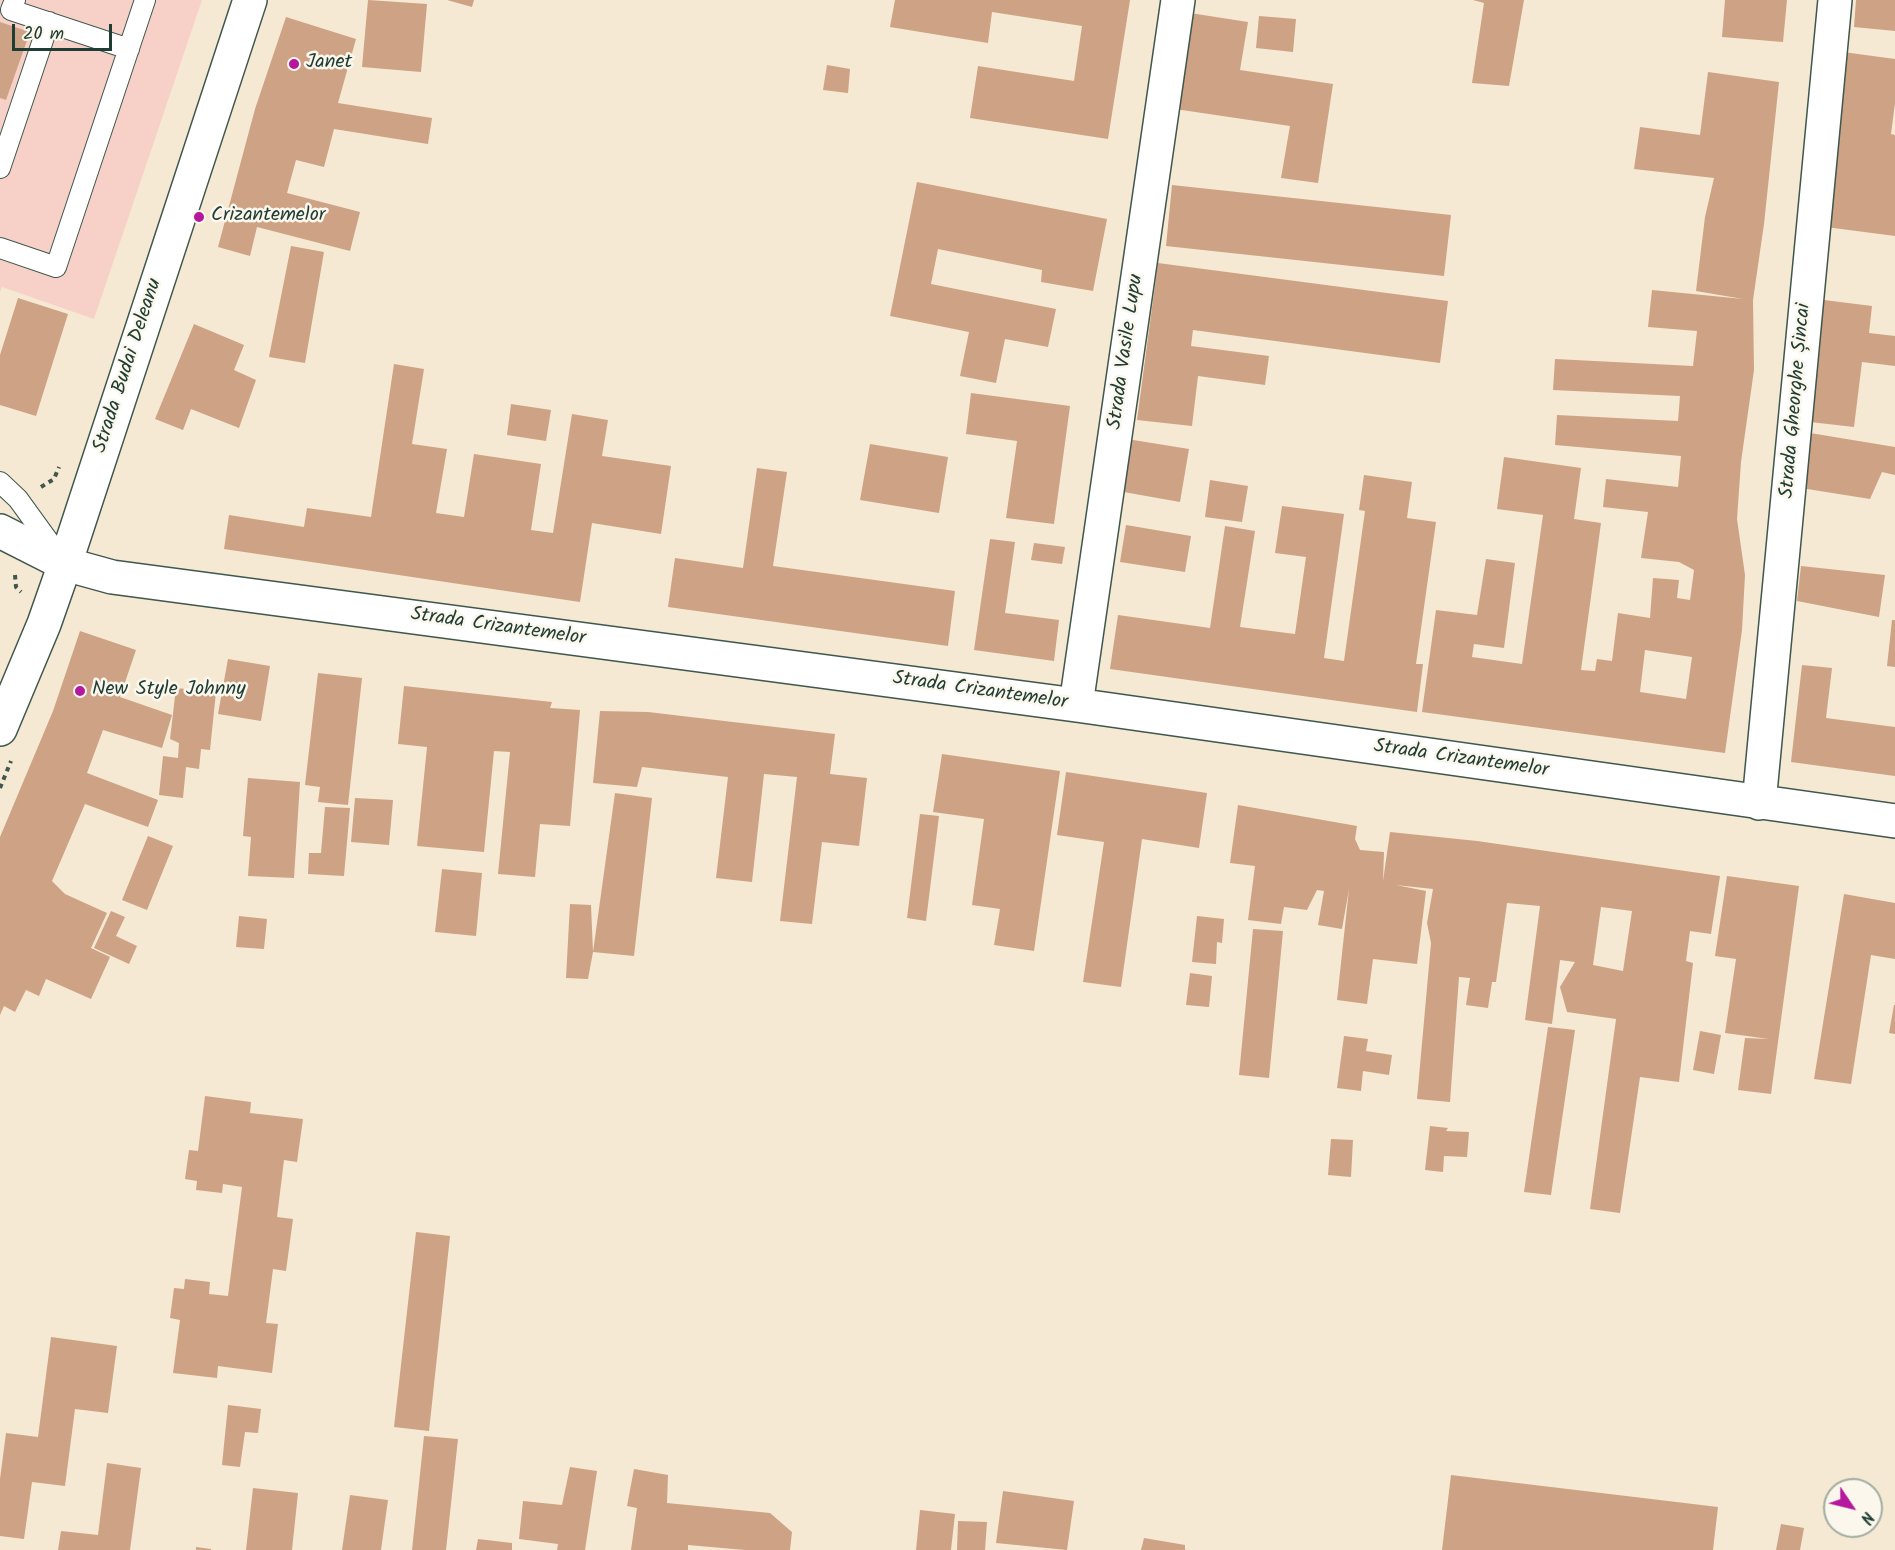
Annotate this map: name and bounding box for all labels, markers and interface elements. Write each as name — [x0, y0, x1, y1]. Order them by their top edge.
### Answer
scale bar — [15, 12, 116, 50]
text: 20 m — [23, 20, 64, 49]
place label: Janet — [306, 52, 352, 76]
marker: Janet — [287, 57, 301, 71]
place label: Crizantemelor — [211, 205, 325, 229]
marker: Crizantemelor — [192, 210, 206, 224]
street label: Strada Vasile Lupu — [1104, 273, 1150, 431]
street label: Strada Budai Deleanu — [90, 276, 168, 456]
street label: Strada Gheorghe Șincai — [1777, 302, 1817, 500]
street label: Strada Crizantemelor — [409, 604, 587, 652]
street label: Strada Crizantemelor — [891, 668, 1069, 716]
place label: New Style Johnny — [92, 679, 246, 703]
marker: New Style Johnny — [73, 684, 87, 698]
street label: Strada Crizantemelor — [1372, 736, 1550, 784]
north arrow — [1823, 1478, 1883, 1538]
text: N — [1853, 1506, 1880, 1529]

